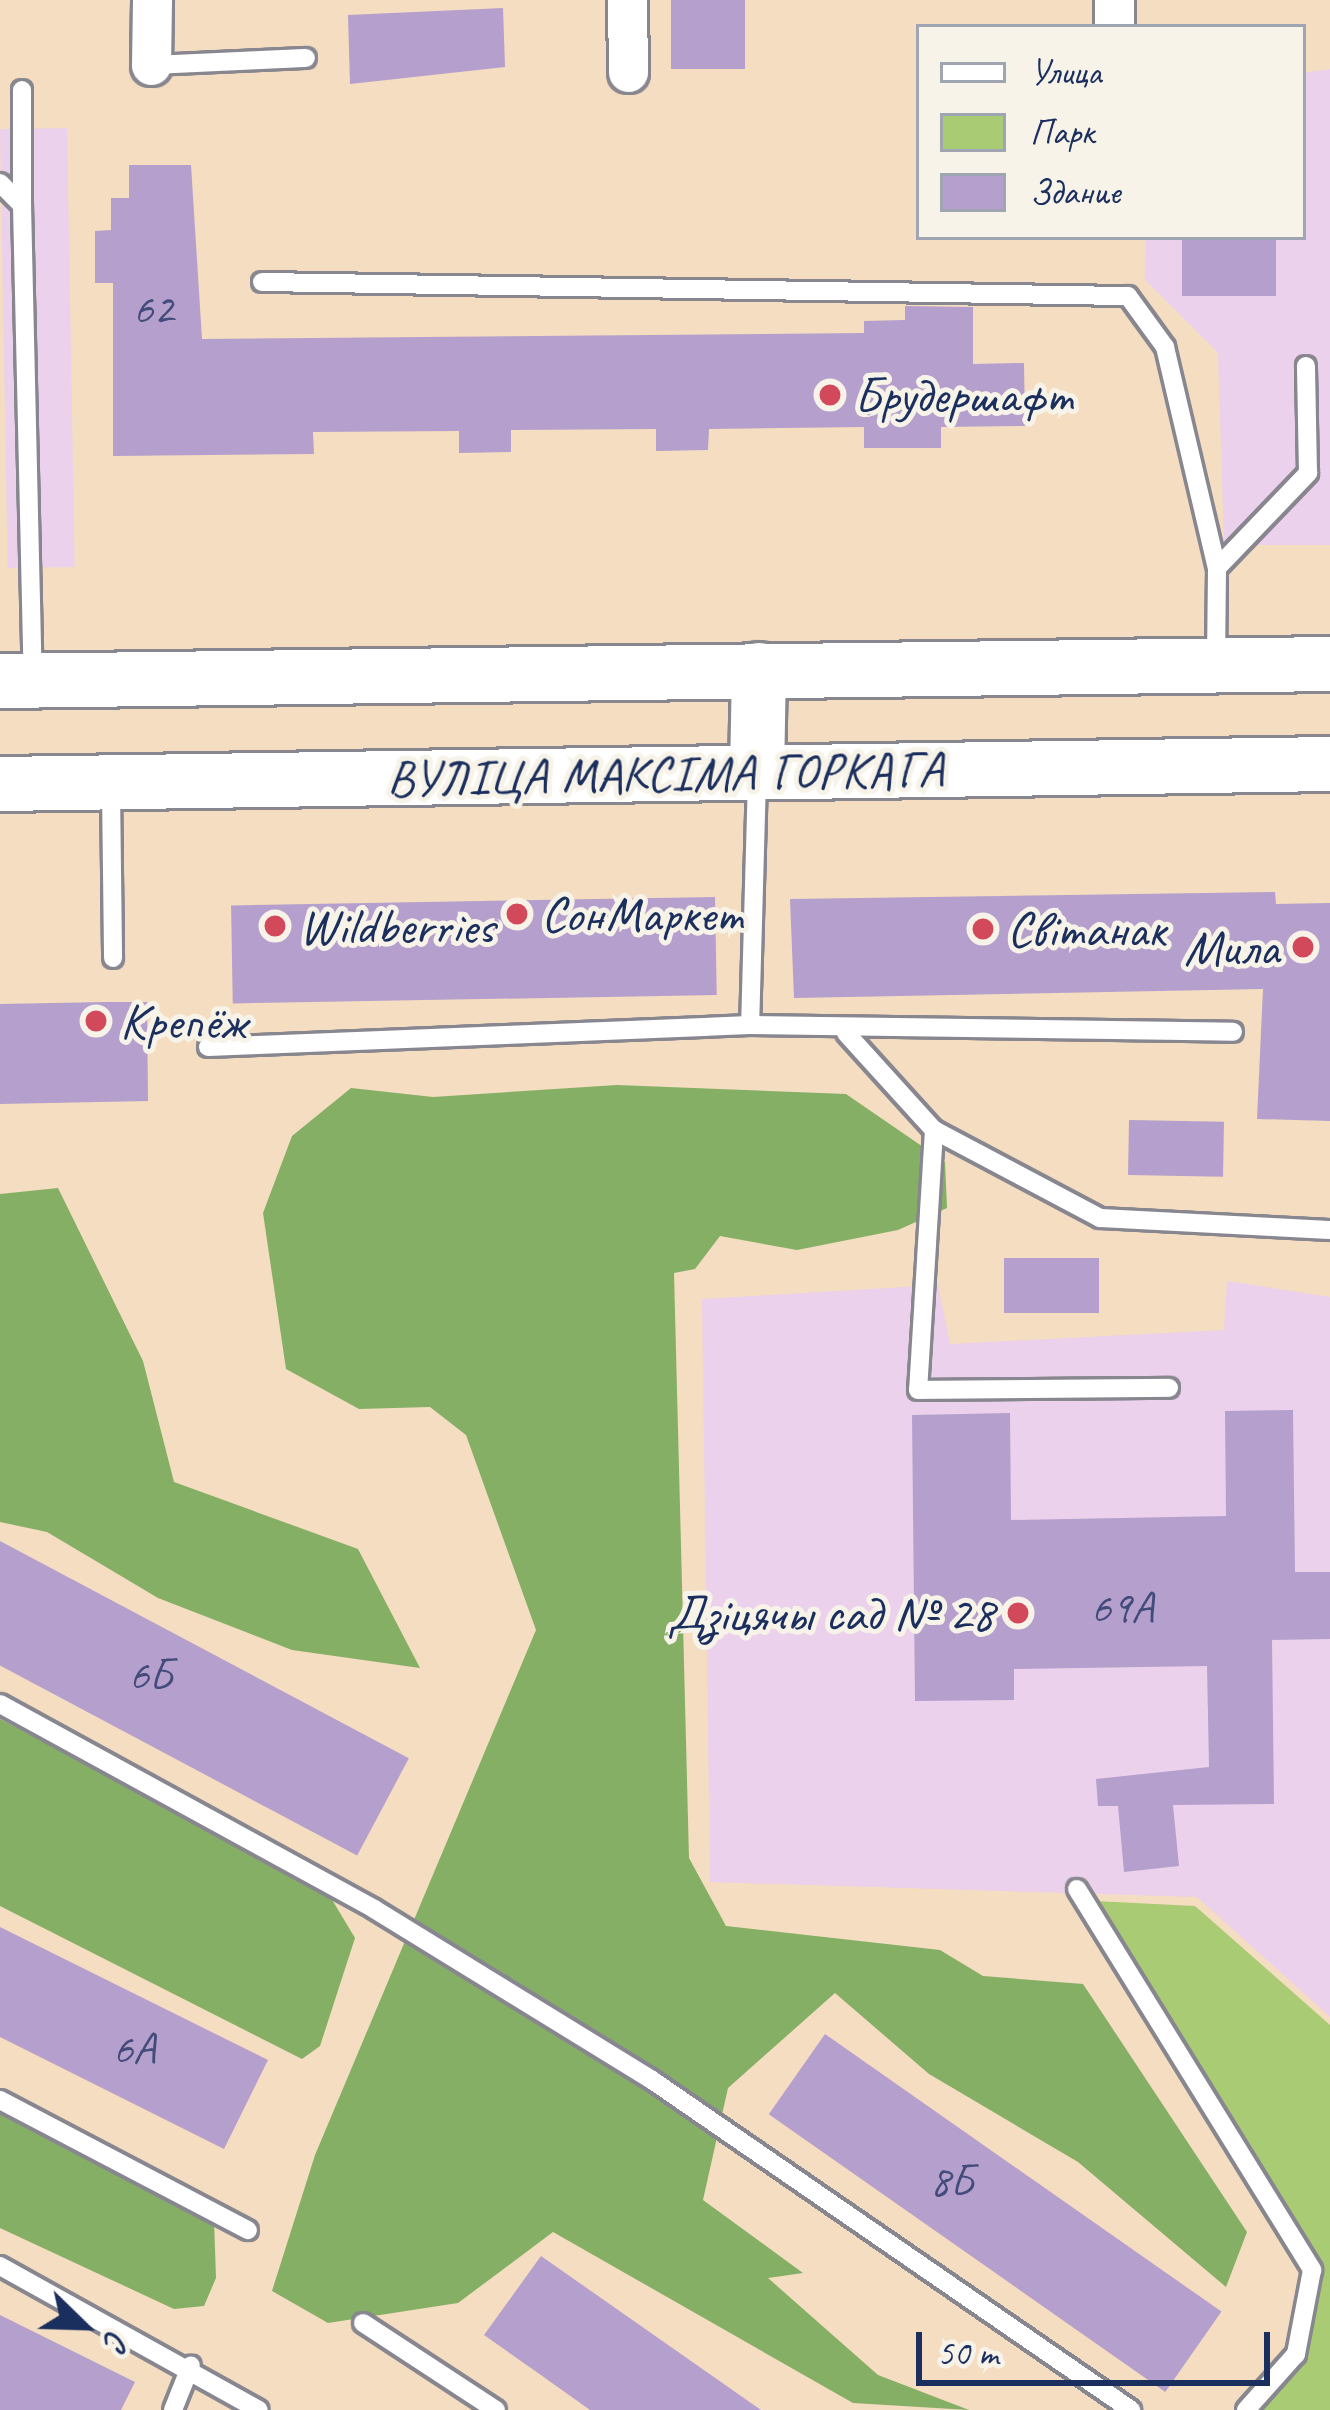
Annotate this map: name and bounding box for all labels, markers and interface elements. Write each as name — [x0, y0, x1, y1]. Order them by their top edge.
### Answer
legend — [916, 24, 1306, 240]
text: Улица — [1030, 49, 1101, 95]
text: Парк — [1030, 109, 1094, 155]
text: Здание — [1030, 169, 1120, 215]
house number: 62 — [133, 282, 173, 336]
place label: Брудершафт — [854, 364, 1073, 426]
marker: Брудершафт — [817, 382, 843, 408]
street label: ВУЛІЦА МАКСІМА ГОРКАГА — [389, 739, 941, 809]
place label: СонМаркет — [541, 883, 741, 945]
place label: Wildberries — [299, 895, 494, 957]
place label: Світанак — [1007, 898, 1166, 960]
marker: СонМаркет — [504, 901, 530, 927]
marker: Wildberries — [262, 913, 288, 939]
marker: Світанак — [970, 916, 996, 942]
place label: Мила — [1184, 916, 1279, 978]
marker: Мила — [1290, 934, 1316, 960]
place label: Крепёж — [120, 990, 247, 1052]
marker: Крепёж — [83, 1008, 109, 1034]
house number: 69А — [1090, 1581, 1154, 1635]
place label: Дзіцячы сад № 28 — [667, 1582, 994, 1644]
marker: Дзіцячы сад № 28 — [1005, 1600, 1031, 1626]
house number: 6Б — [128, 1648, 172, 1702]
house number: 6А — [113, 2022, 155, 2076]
house number: 8Б — [929, 2154, 973, 2208]
north arrow — [24, 2266, 144, 2386]
scale bar — [922, 2308, 1276, 2382]
text: С — [95, 2324, 140, 2356]
text: 50 m — [937, 2330, 998, 2376]

